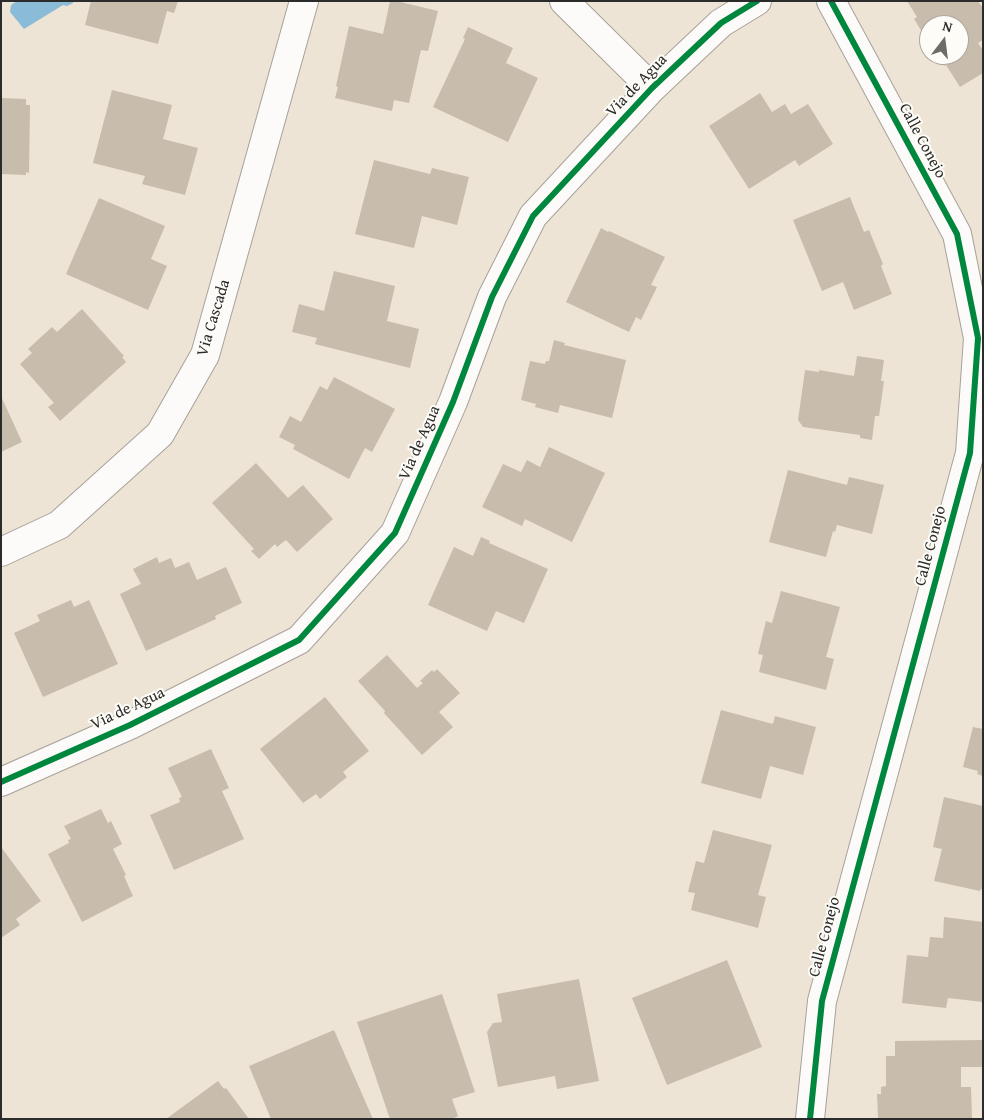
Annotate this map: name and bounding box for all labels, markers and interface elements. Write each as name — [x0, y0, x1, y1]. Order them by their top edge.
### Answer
north arrow — [919, 15, 969, 65]
text: N — [941, 16, 955, 37]
street label: Via de Agua — [602, 51, 672, 121]
street label: Calle Conejo — [894, 100, 950, 182]
street label: Via Cascada — [193, 277, 235, 359]
street label: Via de Agua — [395, 403, 445, 483]
street label: Calle Conejo — [911, 504, 951, 588]
street label: Via de Agua — [88, 683, 168, 735]
street label: Calle Conejo — [805, 895, 845, 979]

